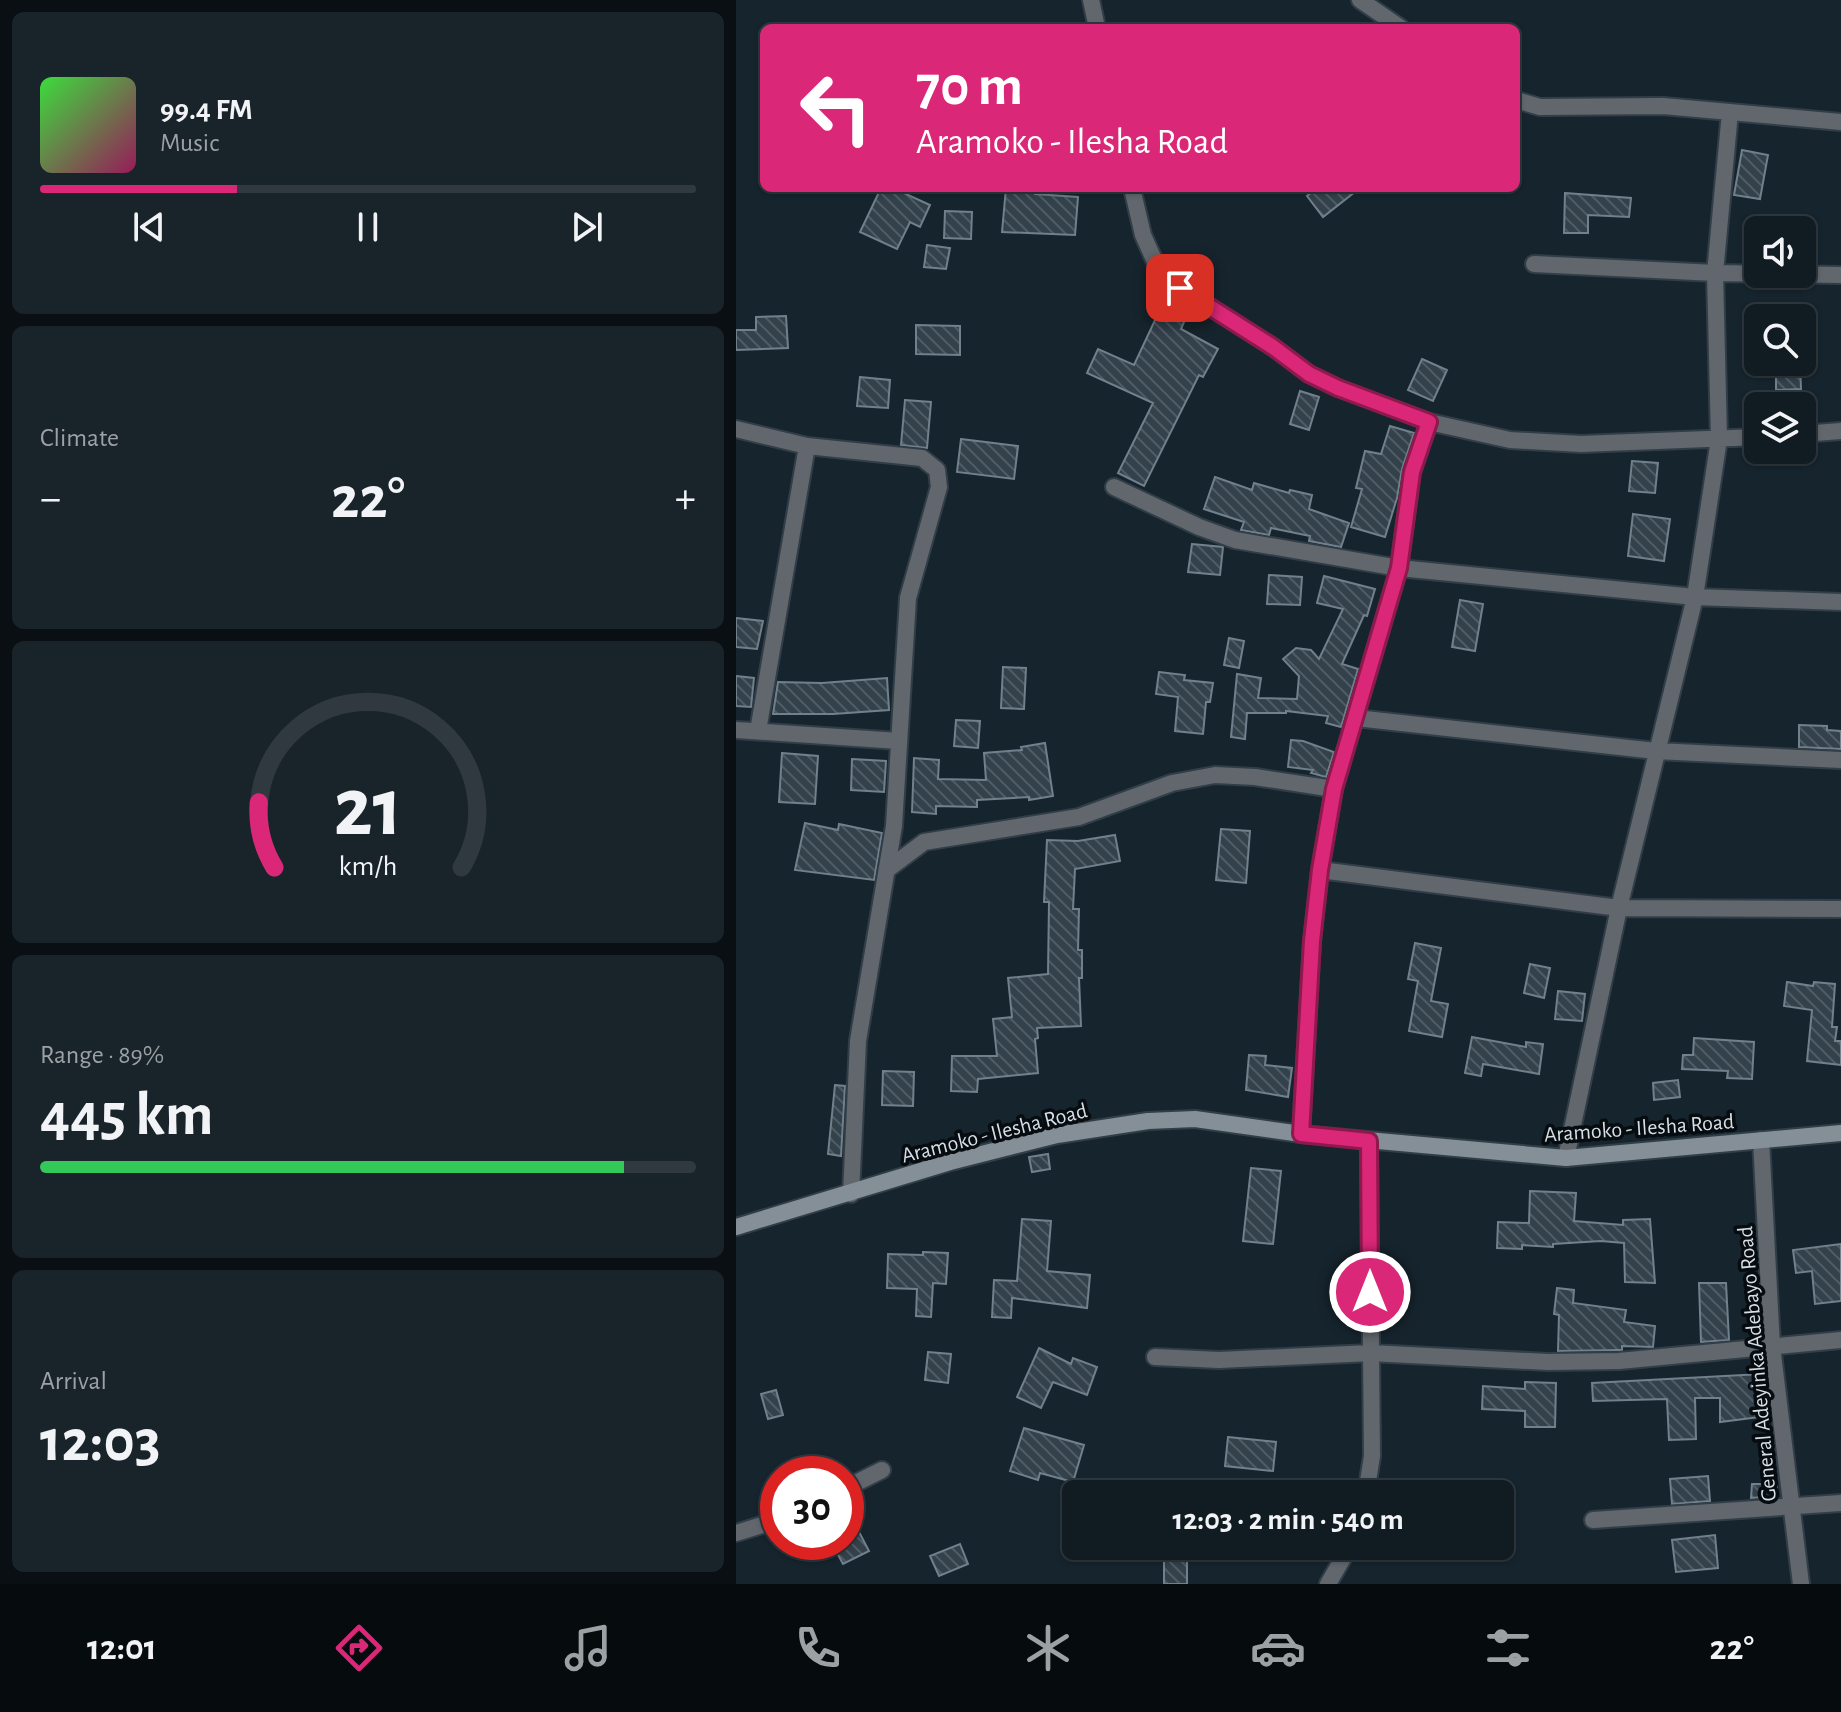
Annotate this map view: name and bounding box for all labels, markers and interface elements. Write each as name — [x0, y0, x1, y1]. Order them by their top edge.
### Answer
icon: left — [784, 56, 888, 160]
text: 70 m — [916, 59, 1023, 115]
text: 99.4 FM — [160, 95, 253, 125]
text: Aramoko - Ilesha Road — [916, 124, 1228, 160]
text: Music — [160, 130, 219, 156]
icon: previous — [127, 205, 171, 249]
icon: pause — [346, 205, 390, 249]
icon: next — [565, 205, 609, 249]
map controls — [1744, 216, 1816, 464]
button: sound — [1744, 216, 1816, 288]
pin — [1146, 254, 1214, 322]
icon: arrive — [1158, 266, 1202, 310]
button: search — [1744, 304, 1816, 376]
button: layers — [1744, 392, 1816, 464]
text: Climate — [40, 425, 119, 451]
text: 22° — [331, 469, 405, 529]
text: − — [40, 477, 61, 521]
text: + — [675, 477, 696, 521]
text: 21 — [333, 767, 403, 851]
text: km/h — [339, 852, 397, 881]
text: Range · 89% — [40, 1042, 164, 1068]
text: 445 km — [40, 1086, 213, 1146]
street label: Aramoko - Ilesha Road — [899, 1099, 1089, 1167]
street label: Aramoko - Ilesha Road — [1543, 1110, 1735, 1146]
street label: General Adeyinka Adebayo Road — [1734, 1225, 1780, 1502]
position arrow — [1328, 1250, 1412, 1334]
text: Arrival — [40, 1368, 107, 1394]
text: 12:03 — [40, 1412, 161, 1472]
speed limit sign: 30 — [760, 1456, 864, 1560]
text: 12:03 · 2 min · 540 m — [1172, 1505, 1404, 1535]
icon: directions — [331, 1620, 387, 1676]
icon: music — [560, 1620, 616, 1676]
icon: phone — [790, 1620, 846, 1676]
icon: climate — [1020, 1620, 1076, 1676]
icon: car — [1250, 1620, 1306, 1676]
icon: filters — [1480, 1620, 1536, 1676]
text: 12:01 — [87, 1630, 157, 1666]
text: 22° — [1710, 1630, 1754, 1666]

